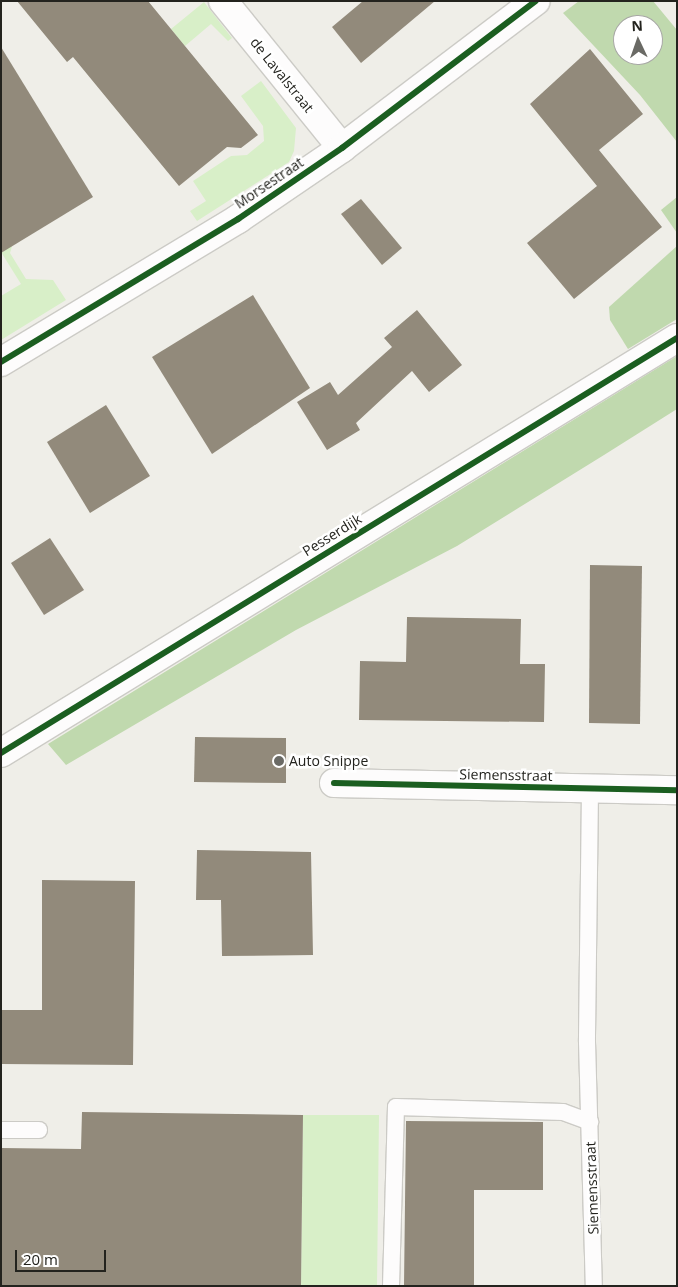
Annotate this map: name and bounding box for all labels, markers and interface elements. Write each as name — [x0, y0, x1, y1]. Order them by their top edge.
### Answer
north arrow — [613, 15, 663, 65]
text: N — [631, 16, 643, 35]
street label: de Lavalstraat — [247, 34, 317, 116]
street label: Morsestraat — [231, 154, 307, 212]
street label: Pesserdijk — [299, 510, 365, 560]
place label: Auto Snippe — [289, 753, 368, 769]
marker: Auto Snippe — [273, 755, 285, 767]
street label: Siemensstraat — [459, 766, 553, 784]
street label: Siemensstraat — [582, 1141, 602, 1235]
scale bar — [18, 1240, 109, 1272]
text: 20 m — [23, 1249, 58, 1269]

